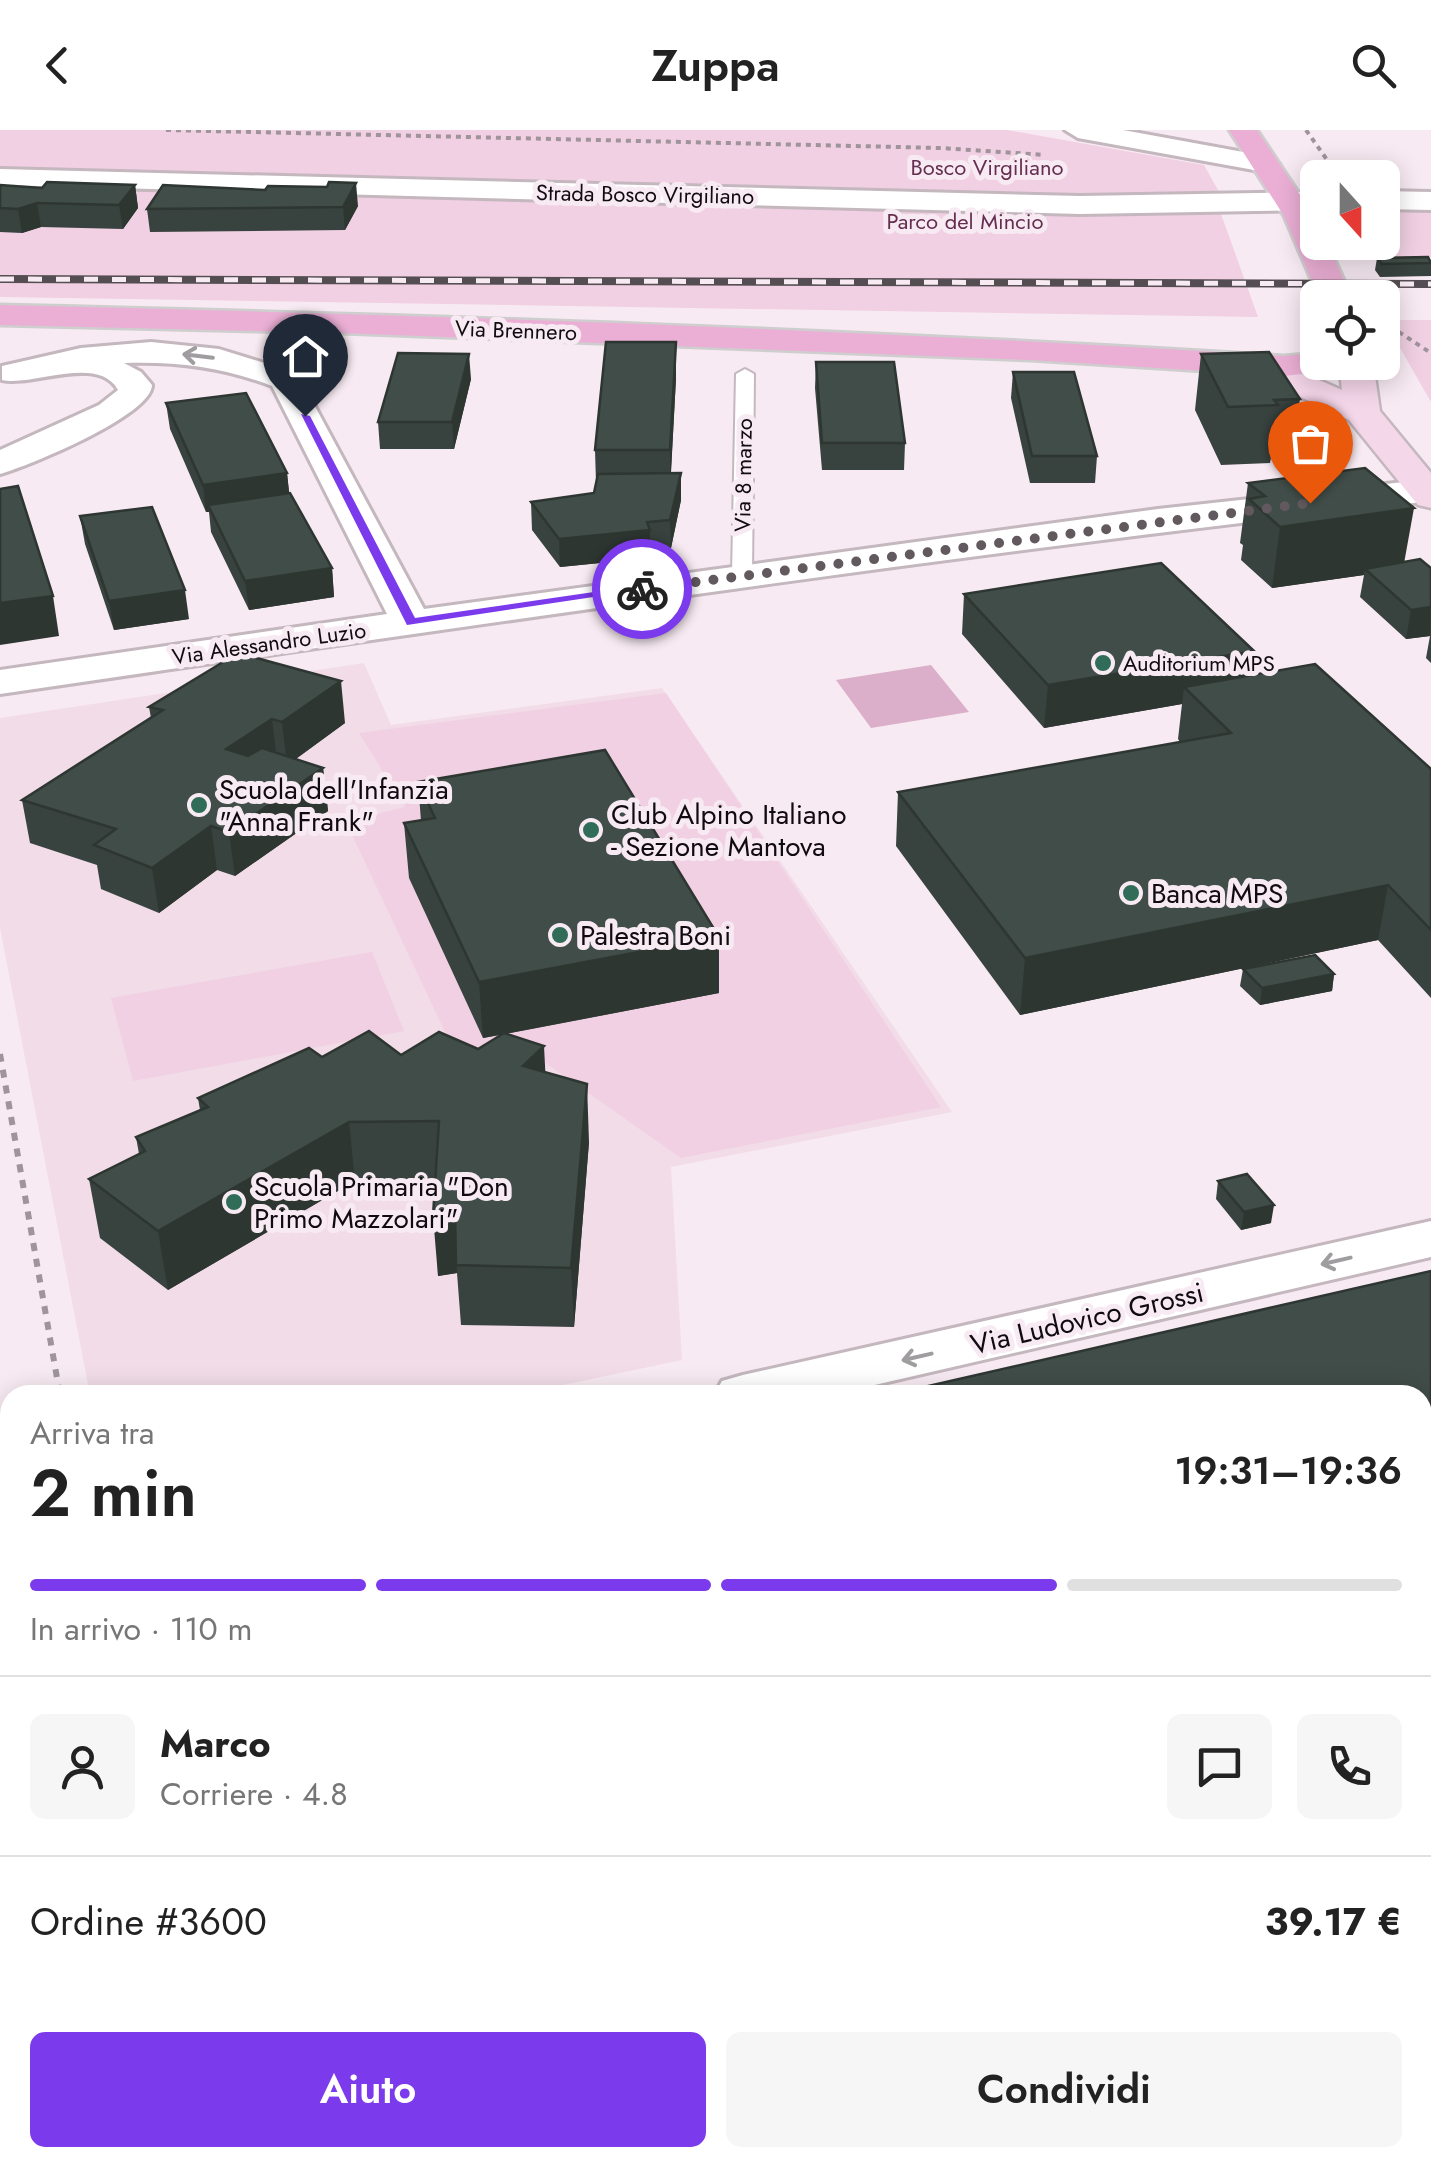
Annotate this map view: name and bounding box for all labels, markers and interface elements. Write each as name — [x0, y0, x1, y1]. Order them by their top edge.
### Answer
text: Zuppa — [651, 33, 780, 98]
icon: back — [30, 38, 85, 93]
icon: search — [1346, 38, 1401, 93]
park label: Bosco Virgiliano — [911, 151, 1063, 183]
north arrow — [1300, 160, 1400, 260]
map controls — [1300, 160, 1400, 380]
street label: Strada Bosco Virgiliano — [536, 176, 754, 212]
park label: Parco del Mincio — [886, 205, 1044, 237]
button: locate — [1300, 280, 1400, 380]
street label: Via Brennero — [455, 312, 577, 348]
pin — [263, 314, 348, 417]
icon: home — [278, 329, 333, 384]
one-way arrow — [182, 346, 214, 365]
pin — [1268, 401, 1353, 504]
icon: bag — [1283, 416, 1338, 471]
street label: Via 8 marzo — [726, 418, 760, 532]
courier — [592, 539, 692, 639]
icon: bike — [615, 562, 670, 617]
street label: Via Alessandro Luzio — [170, 614, 368, 672]
place label: Auditorium MPS — [1123, 647, 1275, 679]
marker: Auditorium MPS — [1092, 652, 1114, 674]
place label: Scuola dell'Infanzia "Anna Frank" — [219, 769, 449, 842]
marker: Scuola dell'Infanzia "Anna Frank" — [188, 794, 210, 816]
place label: Club Alpino Italiano - Sezione Mantova — [611, 794, 846, 867]
marker: Club Alpino Italiano - Sezione Mantova — [580, 819, 602, 841]
place label: Banca MPS — [1151, 873, 1283, 914]
marker: Banca MPS — [1120, 882, 1142, 904]
place label: Palestra Boni — [580, 915, 731, 956]
marker: Palestra Boni — [549, 924, 571, 946]
place label: Scuola Primaria "Don Primo Mazzolari" — [254, 1166, 509, 1239]
marker: Scuola Primaria "Don Primo Mazzolari" — [223, 1191, 245, 1213]
one-way arrow — [1321, 1253, 1353, 1271]
street label: Via Ludovico Grossi — [967, 1272, 1208, 1365]
one-way arrow — [902, 1349, 934, 1367]
text: Arriva tra — [30, 1410, 155, 1456]
text: 19:31–19:36 — [1174, 1443, 1402, 1498]
text: 2 min — [30, 1446, 197, 1540]
text: In arrivo · 110 m — [30, 1606, 252, 1652]
button: person — [30, 1714, 135, 1819]
button: chat — [1167, 1714, 1272, 1819]
button: phone — [1297, 1714, 1402, 1819]
text: Marco — [160, 1716, 271, 1771]
text: Corriere · 4.8 — [160, 1771, 348, 1817]
text: Ordine #3600 — [30, 1894, 267, 1949]
text: 39.17 € — [1265, 1894, 1402, 1949]
button: Aiuto — [30, 2032, 706, 2147]
button: Condividi — [726, 2032, 1402, 2147]

